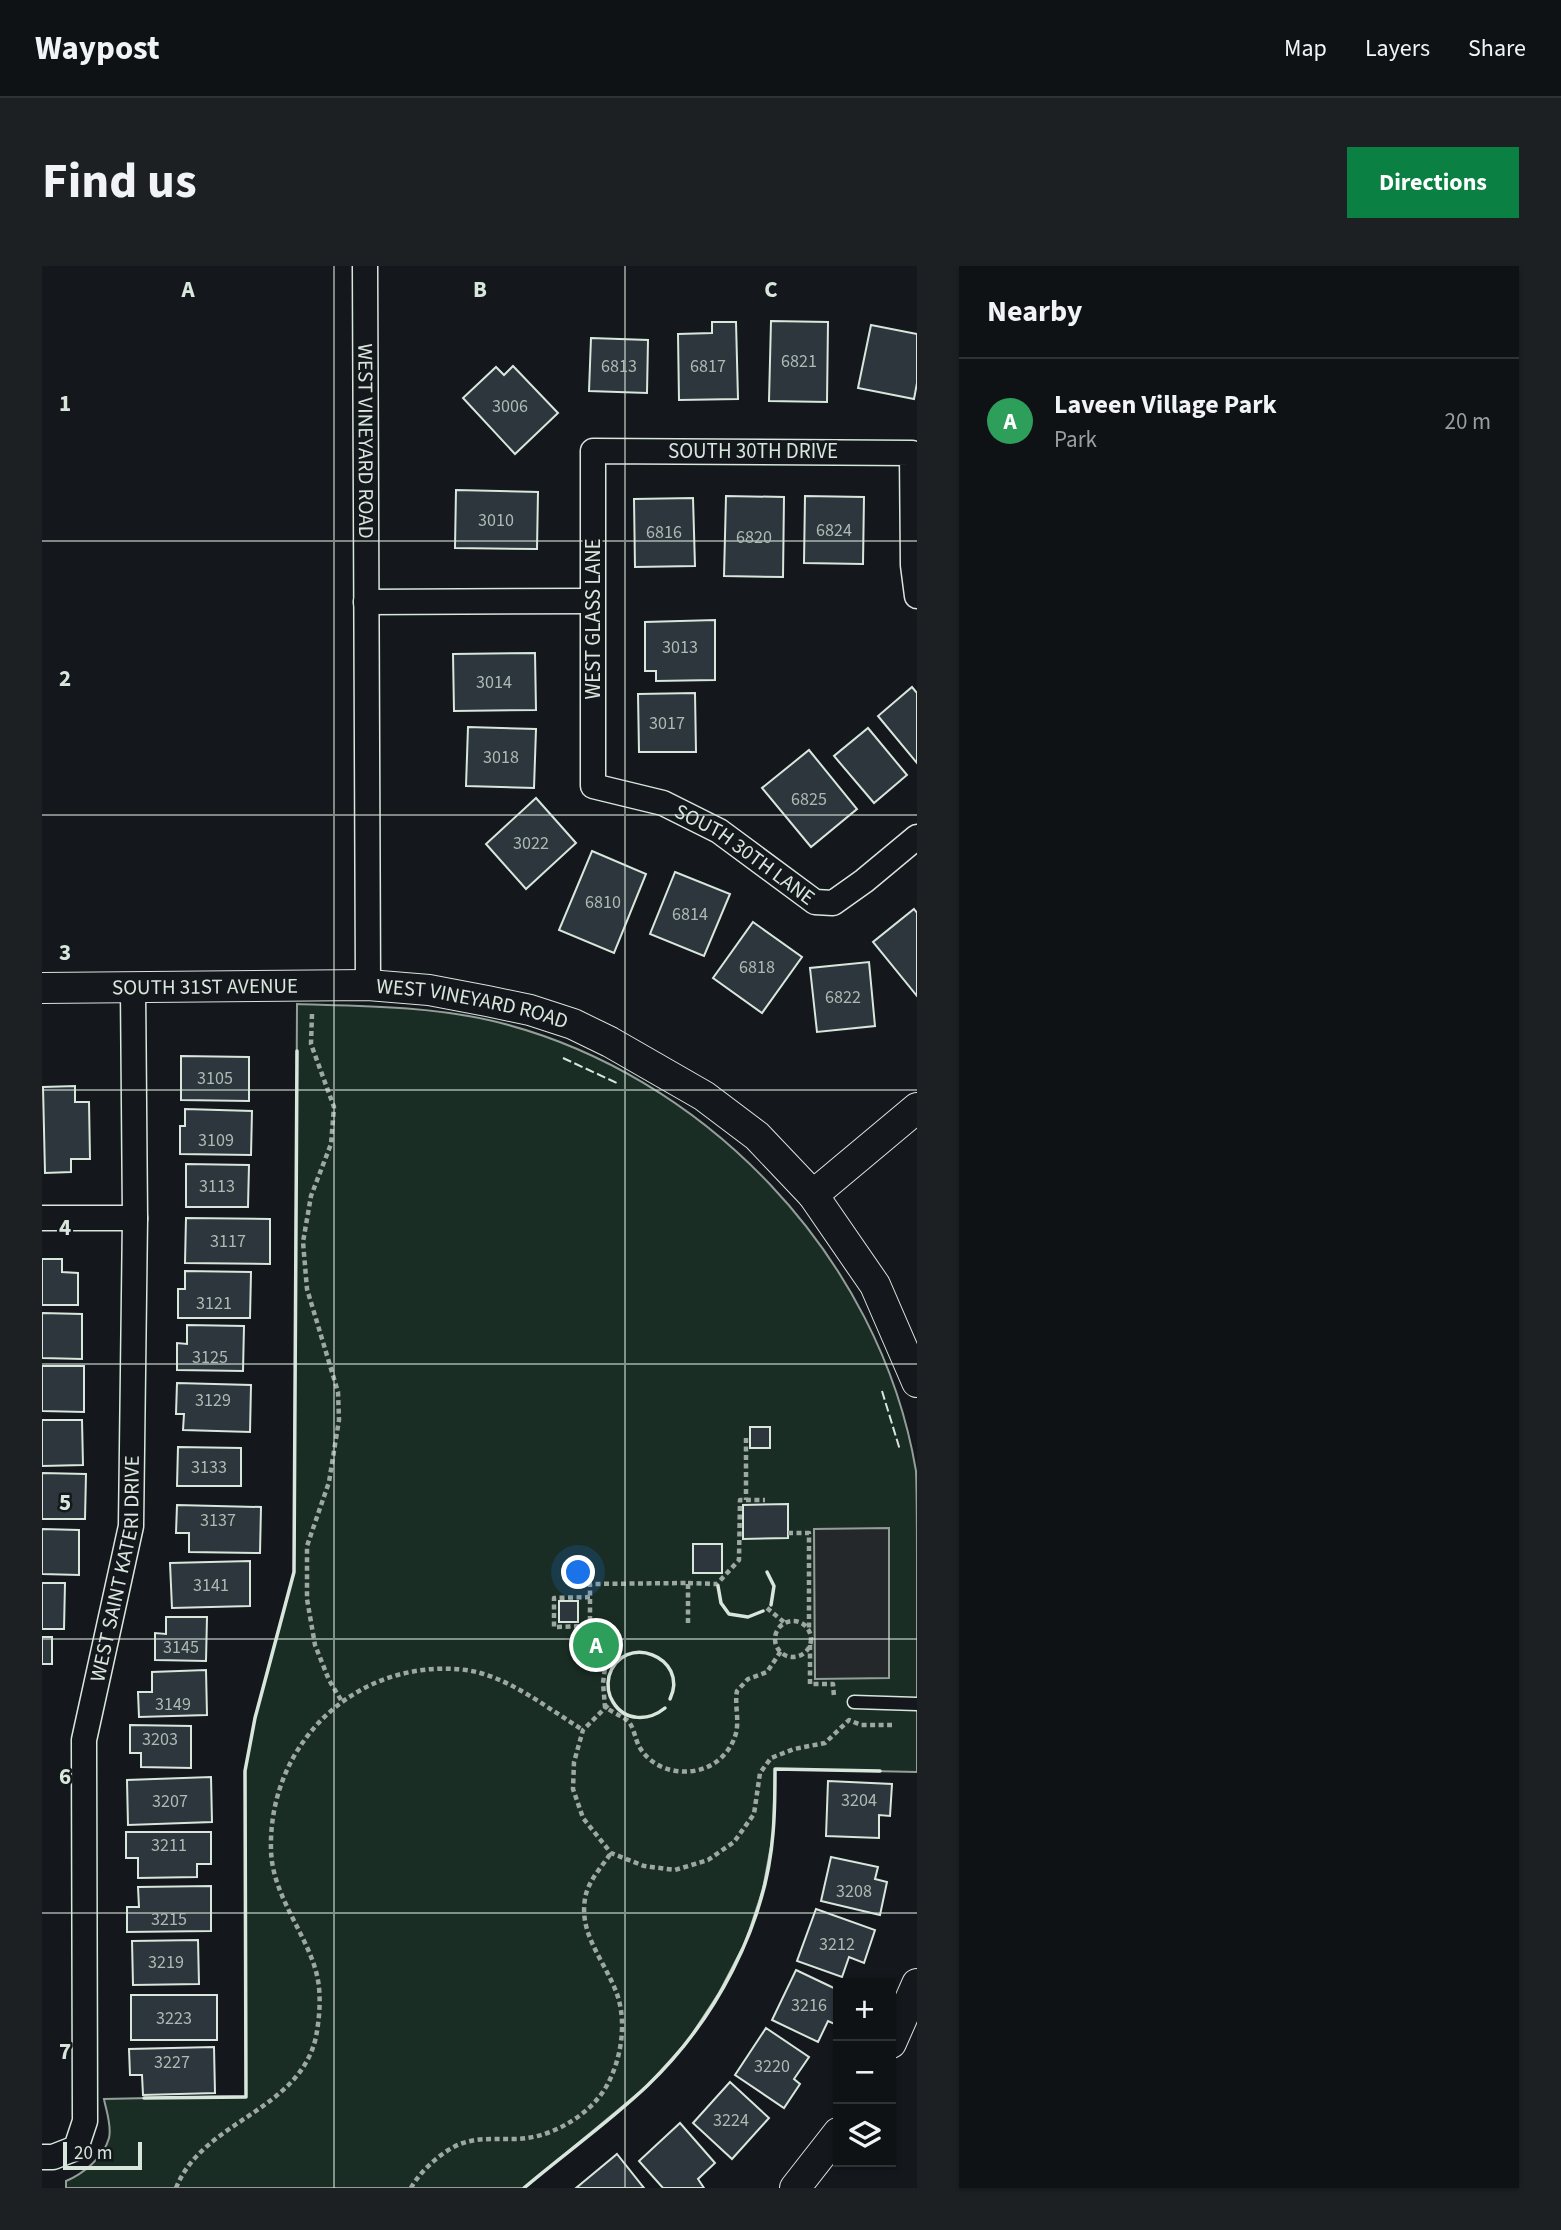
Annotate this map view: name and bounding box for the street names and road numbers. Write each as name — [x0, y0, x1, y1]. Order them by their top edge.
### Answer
street label: WEST VINEYARD ROAD — [350, 343, 381, 539]
street label: SOUTH 30TH DRIVE — [668, 436, 838, 466]
street label: WEST GLASS LANE — [578, 538, 608, 700]
street label: SOUTH 30TH LANE — [669, 796, 821, 912]
street label: SOUTH 31ST AVENUE — [112, 971, 298, 1002]
street label: WEST VINEYARD ROAD — [375, 971, 572, 1036]
street label: WEST SAINT KATERI DRIVE — [82, 1455, 147, 1685]

